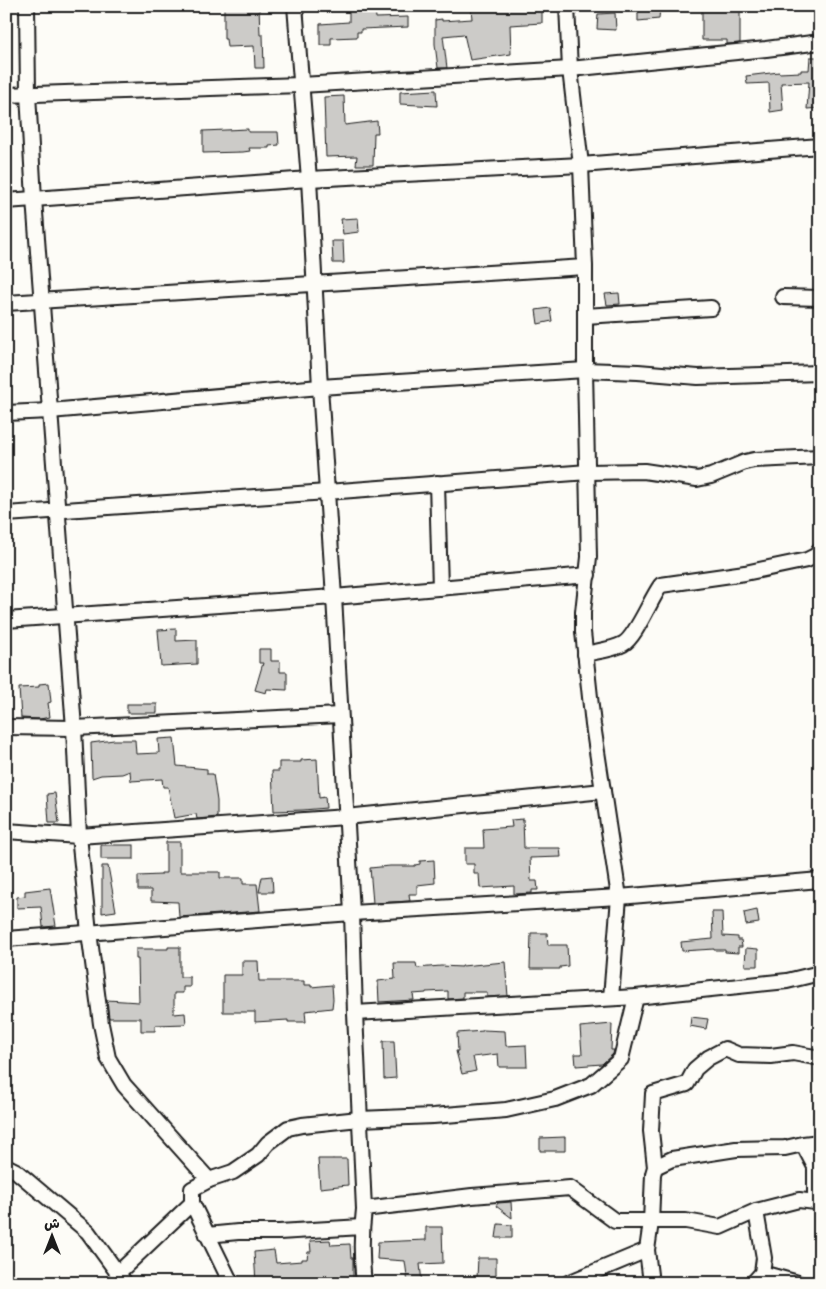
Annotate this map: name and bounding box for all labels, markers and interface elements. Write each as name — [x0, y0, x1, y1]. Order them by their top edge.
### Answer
north arrow — [28, 1212, 78, 1262]
text: ش — [44, 1213, 60, 1232]

